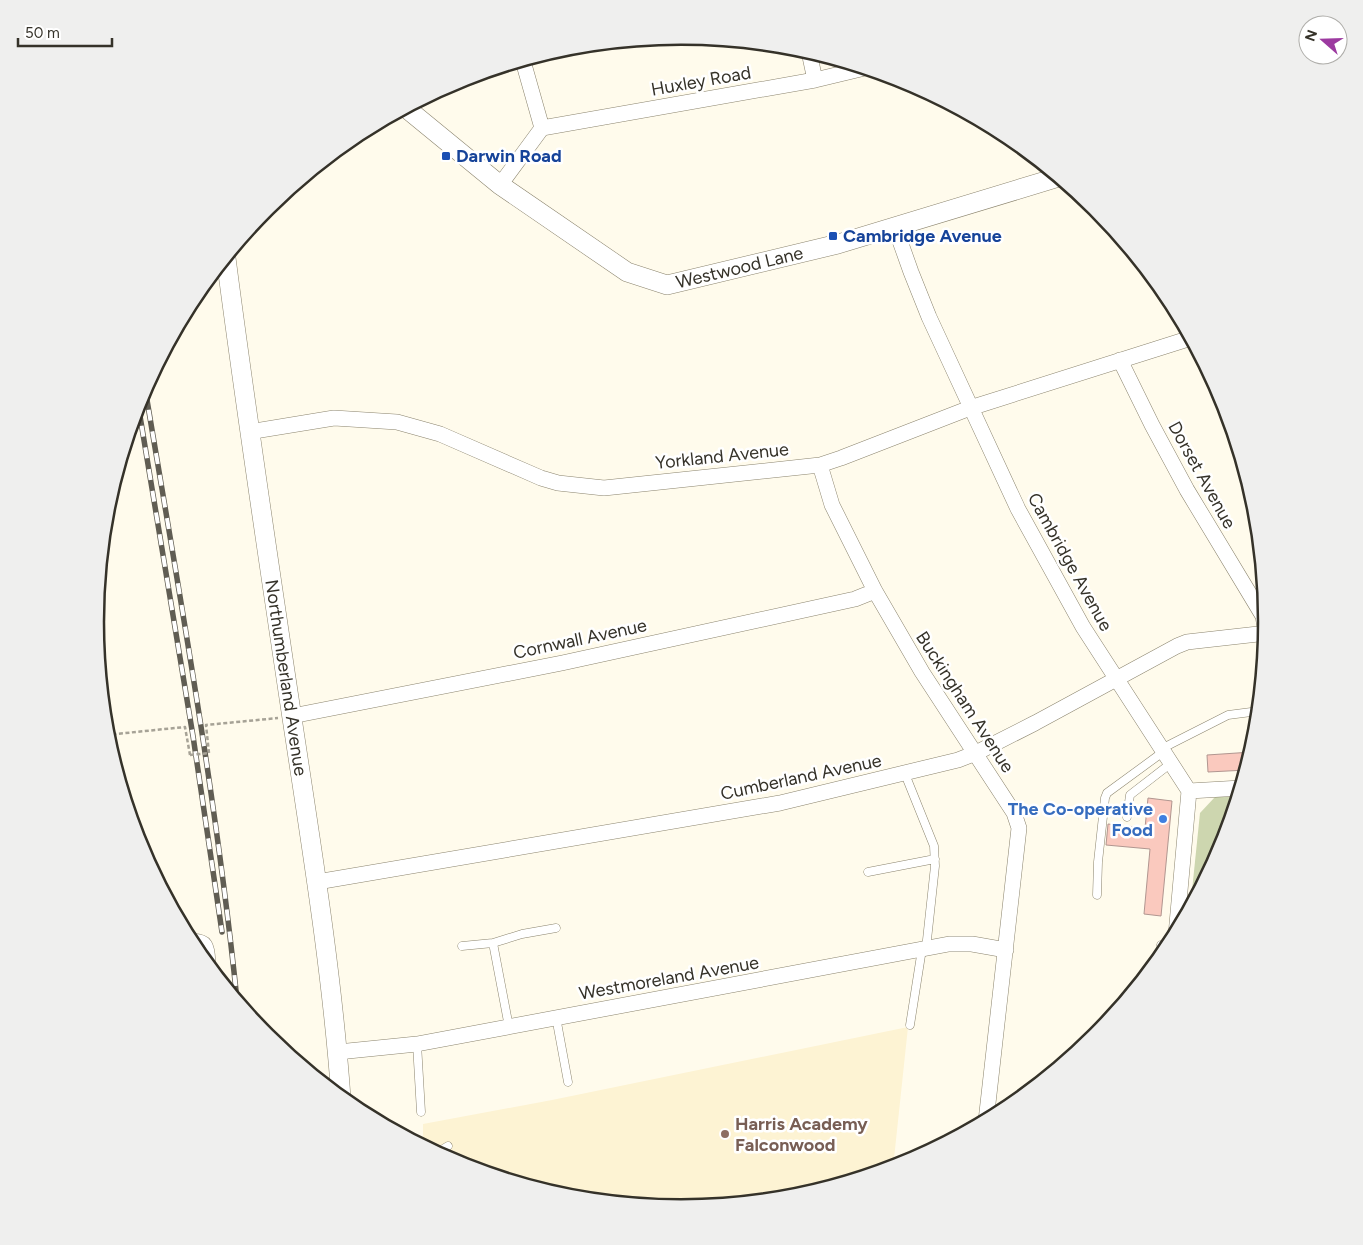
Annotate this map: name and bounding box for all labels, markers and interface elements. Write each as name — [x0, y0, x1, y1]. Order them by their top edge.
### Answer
scale bar — [18, 15, 111, 47]
north arrow — [1298, 15, 1348, 65]
text: 50 m — [25, 24, 60, 42]
text: N — [1301, 28, 1321, 44]
street label: Huxley Road — [649, 61, 753, 101]
place label: Darwin Road — [456, 145, 562, 167]
marker: Darwin Road — [440, 150, 452, 162]
place label: Cambridge Avenue — [843, 225, 1002, 247]
marker: Cambridge Avenue — [827, 230, 839, 242]
street label: Westwood Lane — [674, 242, 805, 293]
street label: Dorset Avenue — [1163, 418, 1241, 533]
street label: Yorkland Avenue — [654, 438, 790, 474]
street label: Cambridge Avenue — [1023, 489, 1117, 635]
street label: Northumberland Avenue — [260, 578, 312, 778]
street label: Cornwall Avenue — [511, 614, 649, 664]
street label: Buckingham Avenue — [911, 627, 1019, 777]
street label: Cumberland Avenue — [719, 749, 884, 805]
place label: The Co-operative Food — [1008, 798, 1153, 841]
marker: The Co-operative Food — [1157, 813, 1169, 825]
street label: Westmoreland Avenue — [577, 951, 761, 1005]
place label: Harris Academy Falconwood — [735, 1113, 868, 1156]
marker: Harris Academy Falconwood — [719, 1128, 731, 1140]

